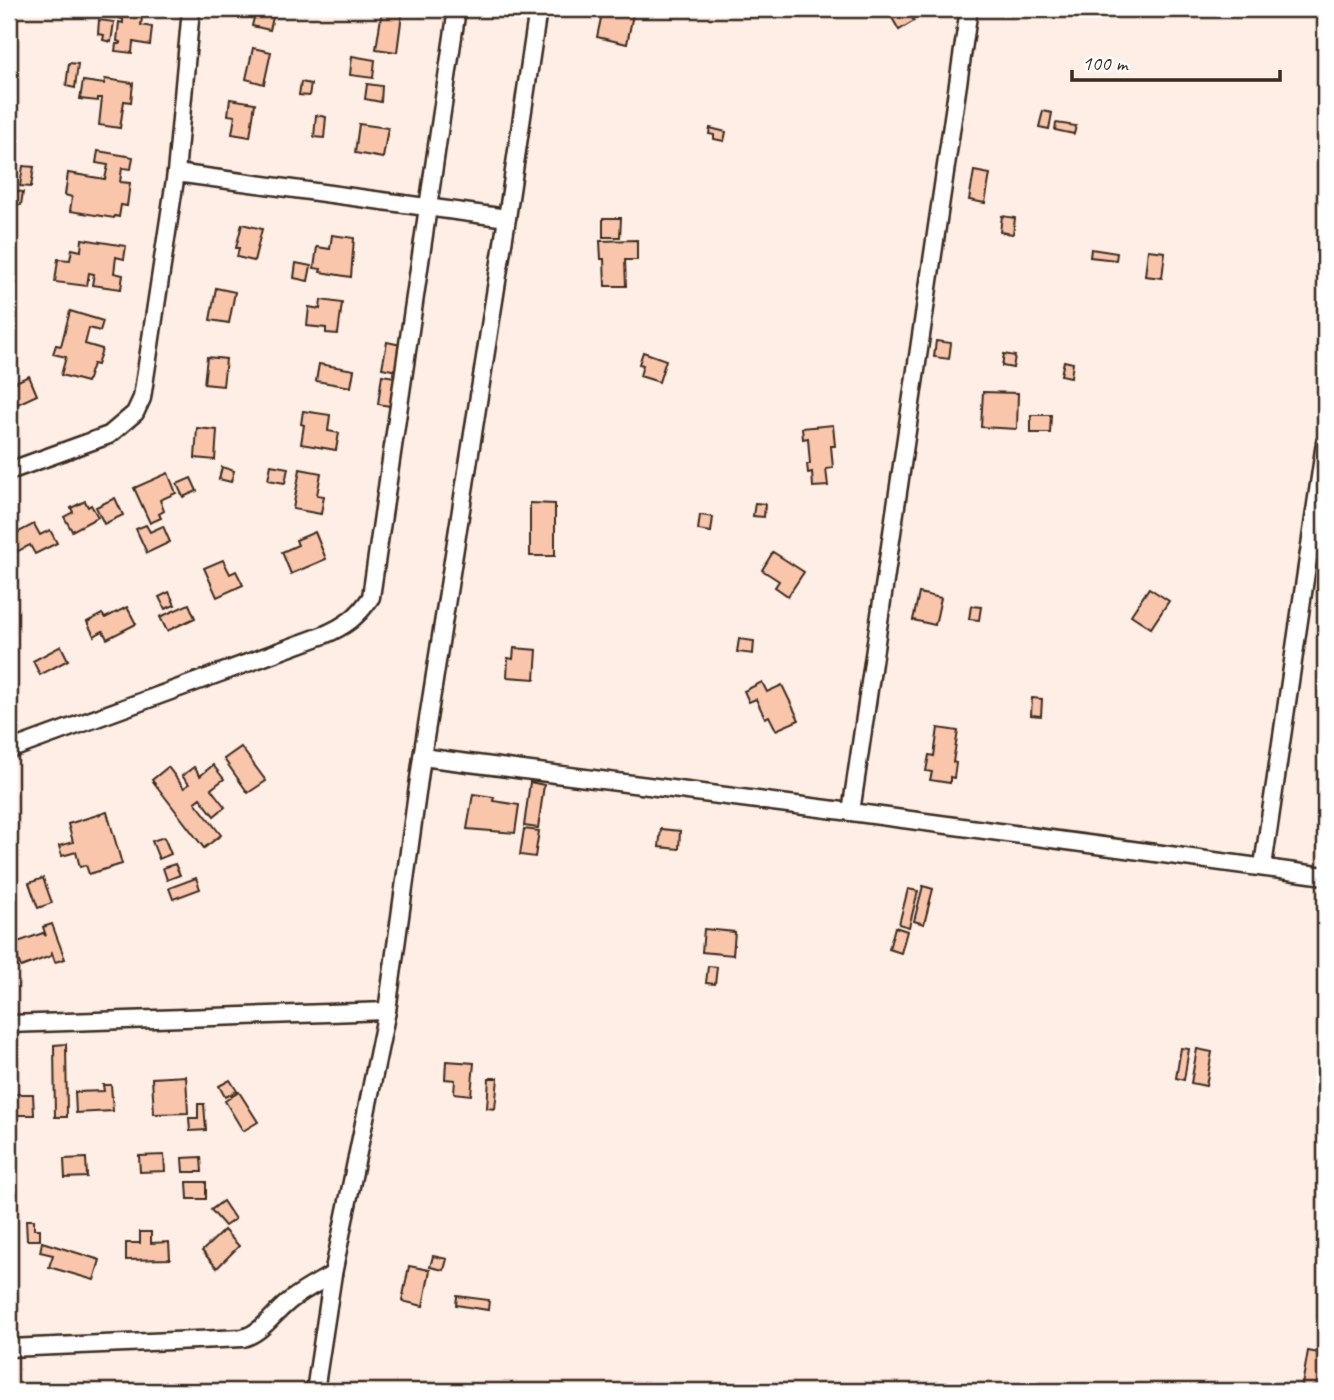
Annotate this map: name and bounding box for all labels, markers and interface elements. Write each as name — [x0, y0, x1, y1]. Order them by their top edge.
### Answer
scale bar — [1072, 38, 1280, 82]
text: 100 m — [1082, 50, 1129, 76]

